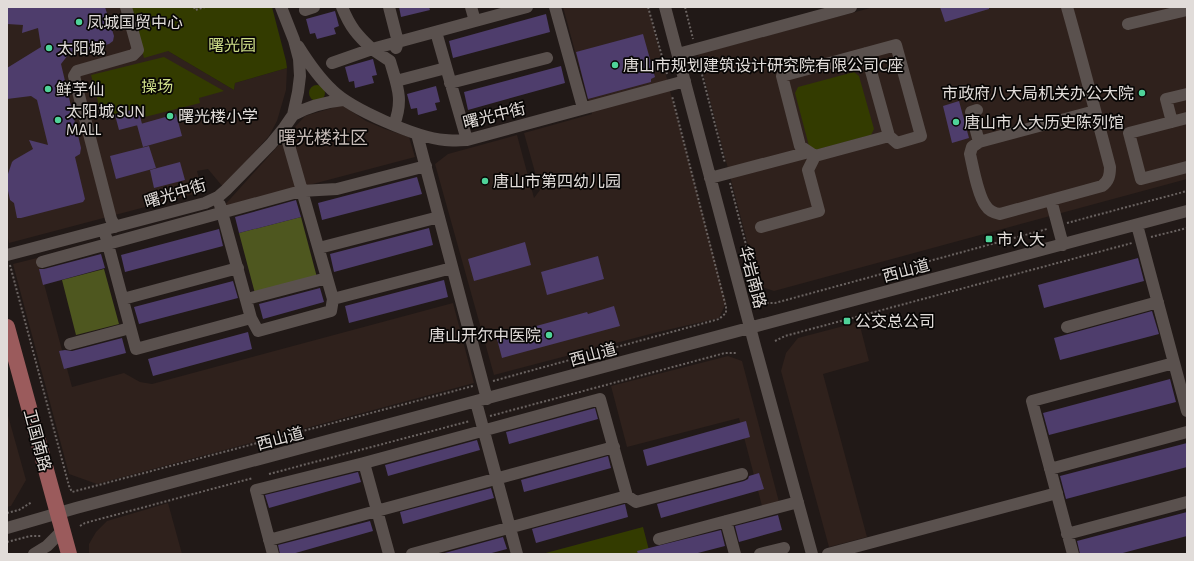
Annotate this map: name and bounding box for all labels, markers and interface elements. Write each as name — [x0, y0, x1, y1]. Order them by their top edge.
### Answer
place label: 凤城国贸中心 — [87, 14, 183, 31]
marker: 凤城国贸中心 — [74, 17, 84, 27]
park label: 曙光园 — [208, 38, 256, 54]
place label: 太阳城 — [57, 40, 105, 57]
marker: 太阳城 — [44, 43, 54, 53]
place label: 唐山市规划建筑设计研究院有限公司C座 — [623, 57, 903, 74]
marker: 唐山市规划建筑设计研究院有限公司C座 — [610, 60, 620, 70]
park label: 操场 — [141, 78, 173, 95]
place label: 鲜芋仙 — [56, 81, 104, 98]
marker: 鲜芋仙 — [43, 84, 53, 94]
place label: 市政府八大局机关办公大院 — [942, 85, 1134, 102]
marker: 市政府八大局机关办公大院 — [1137, 88, 1147, 98]
street label: 曙光中街 — [461, 99, 527, 131]
place label: 太阳城 SUN MALL — [66, 103, 145, 138]
place label: 曙光楼小学 — [178, 108, 258, 125]
marker: 曙光楼小学 — [165, 111, 175, 121]
place label: 唐山市人大历史陈列馆 — [964, 114, 1124, 131]
marker: 太阳城 SUN MALL — [53, 115, 63, 125]
marker: 唐山市人大历史陈列馆 — [951, 117, 961, 127]
district label: 曙光楼社区 — [278, 128, 368, 148]
place label: 唐山市第四幼儿园 — [493, 173, 621, 190]
street label: 曙光中街 — [142, 176, 208, 211]
marker: 唐山市第四幼儿园 — [480, 176, 490, 186]
place label: 市人大 — [997, 231, 1045, 248]
marker: 市人大 — [984, 234, 994, 244]
street label: 华岩南路 — [736, 244, 769, 310]
street label: 西山道 — [881, 256, 932, 285]
place label: 公交总公司 — [855, 313, 935, 330]
marker: 公交总公司 — [842, 316, 852, 326]
place label: 唐山开尔中医院 — [429, 327, 541, 344]
marker: 唐山开尔中医院 — [544, 330, 554, 340]
street label: 西山道 — [568, 340, 619, 369]
street label: 卫国南路 — [21, 407, 54, 473]
street label: 西山道 — [255, 424, 306, 453]

